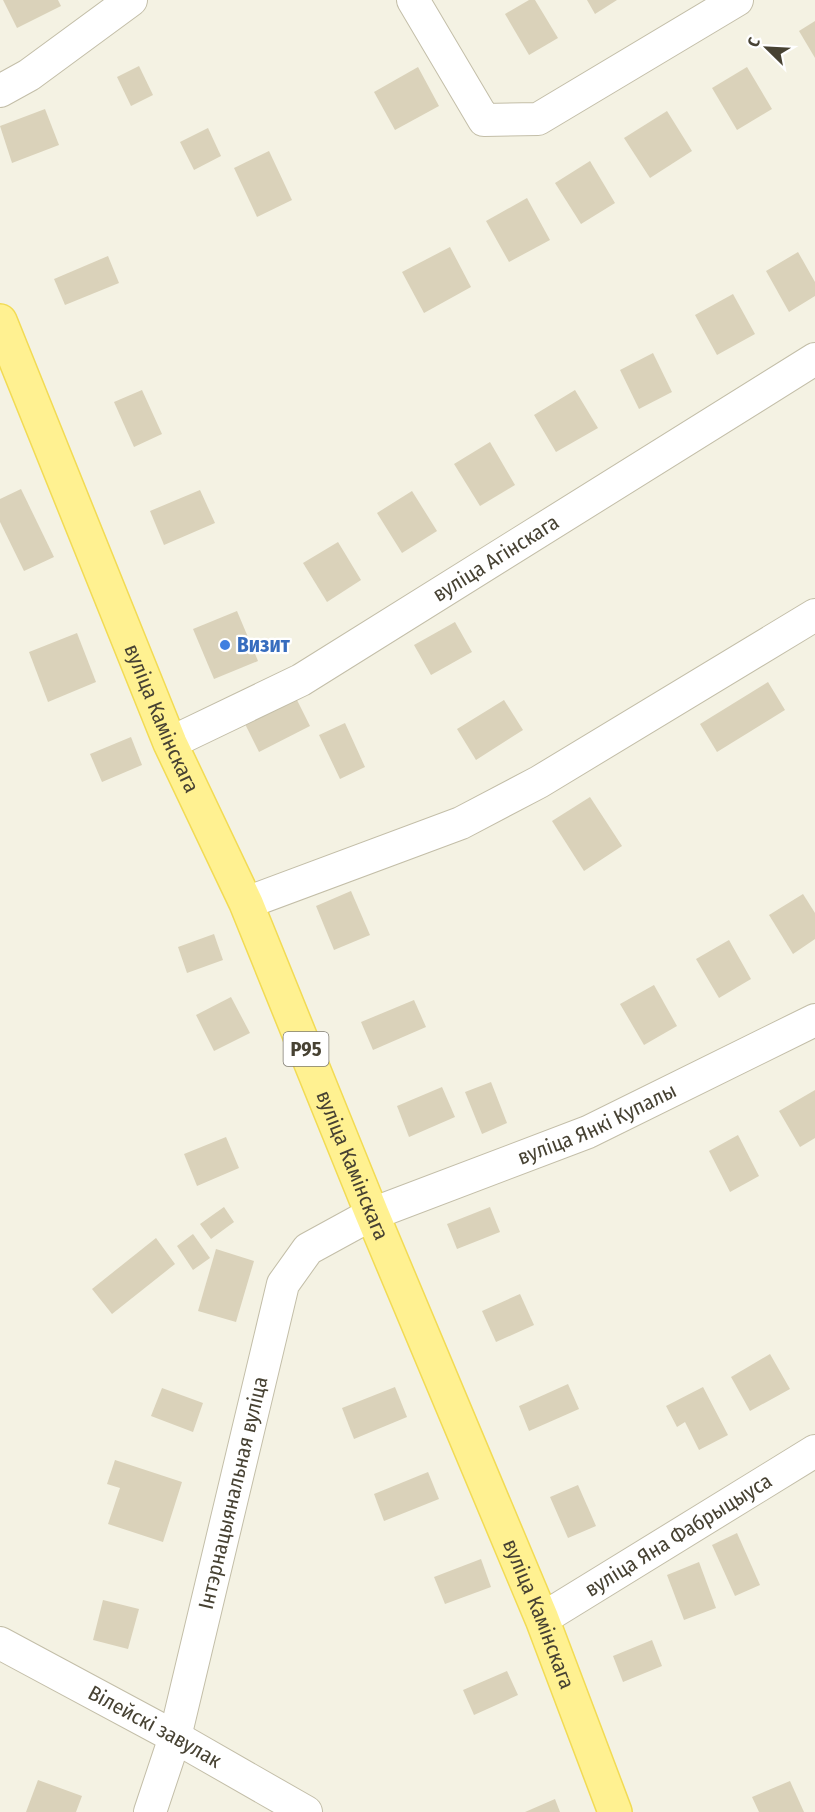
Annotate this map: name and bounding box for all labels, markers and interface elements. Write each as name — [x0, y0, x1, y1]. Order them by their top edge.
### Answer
north arrow — [737, 18, 797, 78]
text: С — [743, 34, 764, 50]
street label: вуліца Агінскага — [428, 509, 564, 608]
place label: Визит — [237, 632, 291, 658]
marker: Визит — [218, 638, 232, 652]
street label: вуліца Камінскага — [119, 640, 205, 797]
road number: Р95 — [284, 1032, 328, 1066]
street label: вуліца Янкі Купалы — [514, 1077, 681, 1171]
street label: вуліца Камінскага — [310, 1087, 394, 1244]
street label: Інтэрнацыянальная вуліца — [193, 1374, 273, 1612]
street label: вуліца Яна Фабрыцыуса — [580, 1468, 777, 1603]
street label: вуліца Камінскага — [497, 1535, 580, 1692]
street label: Вілейскі завулак — [84, 1680, 226, 1774]

